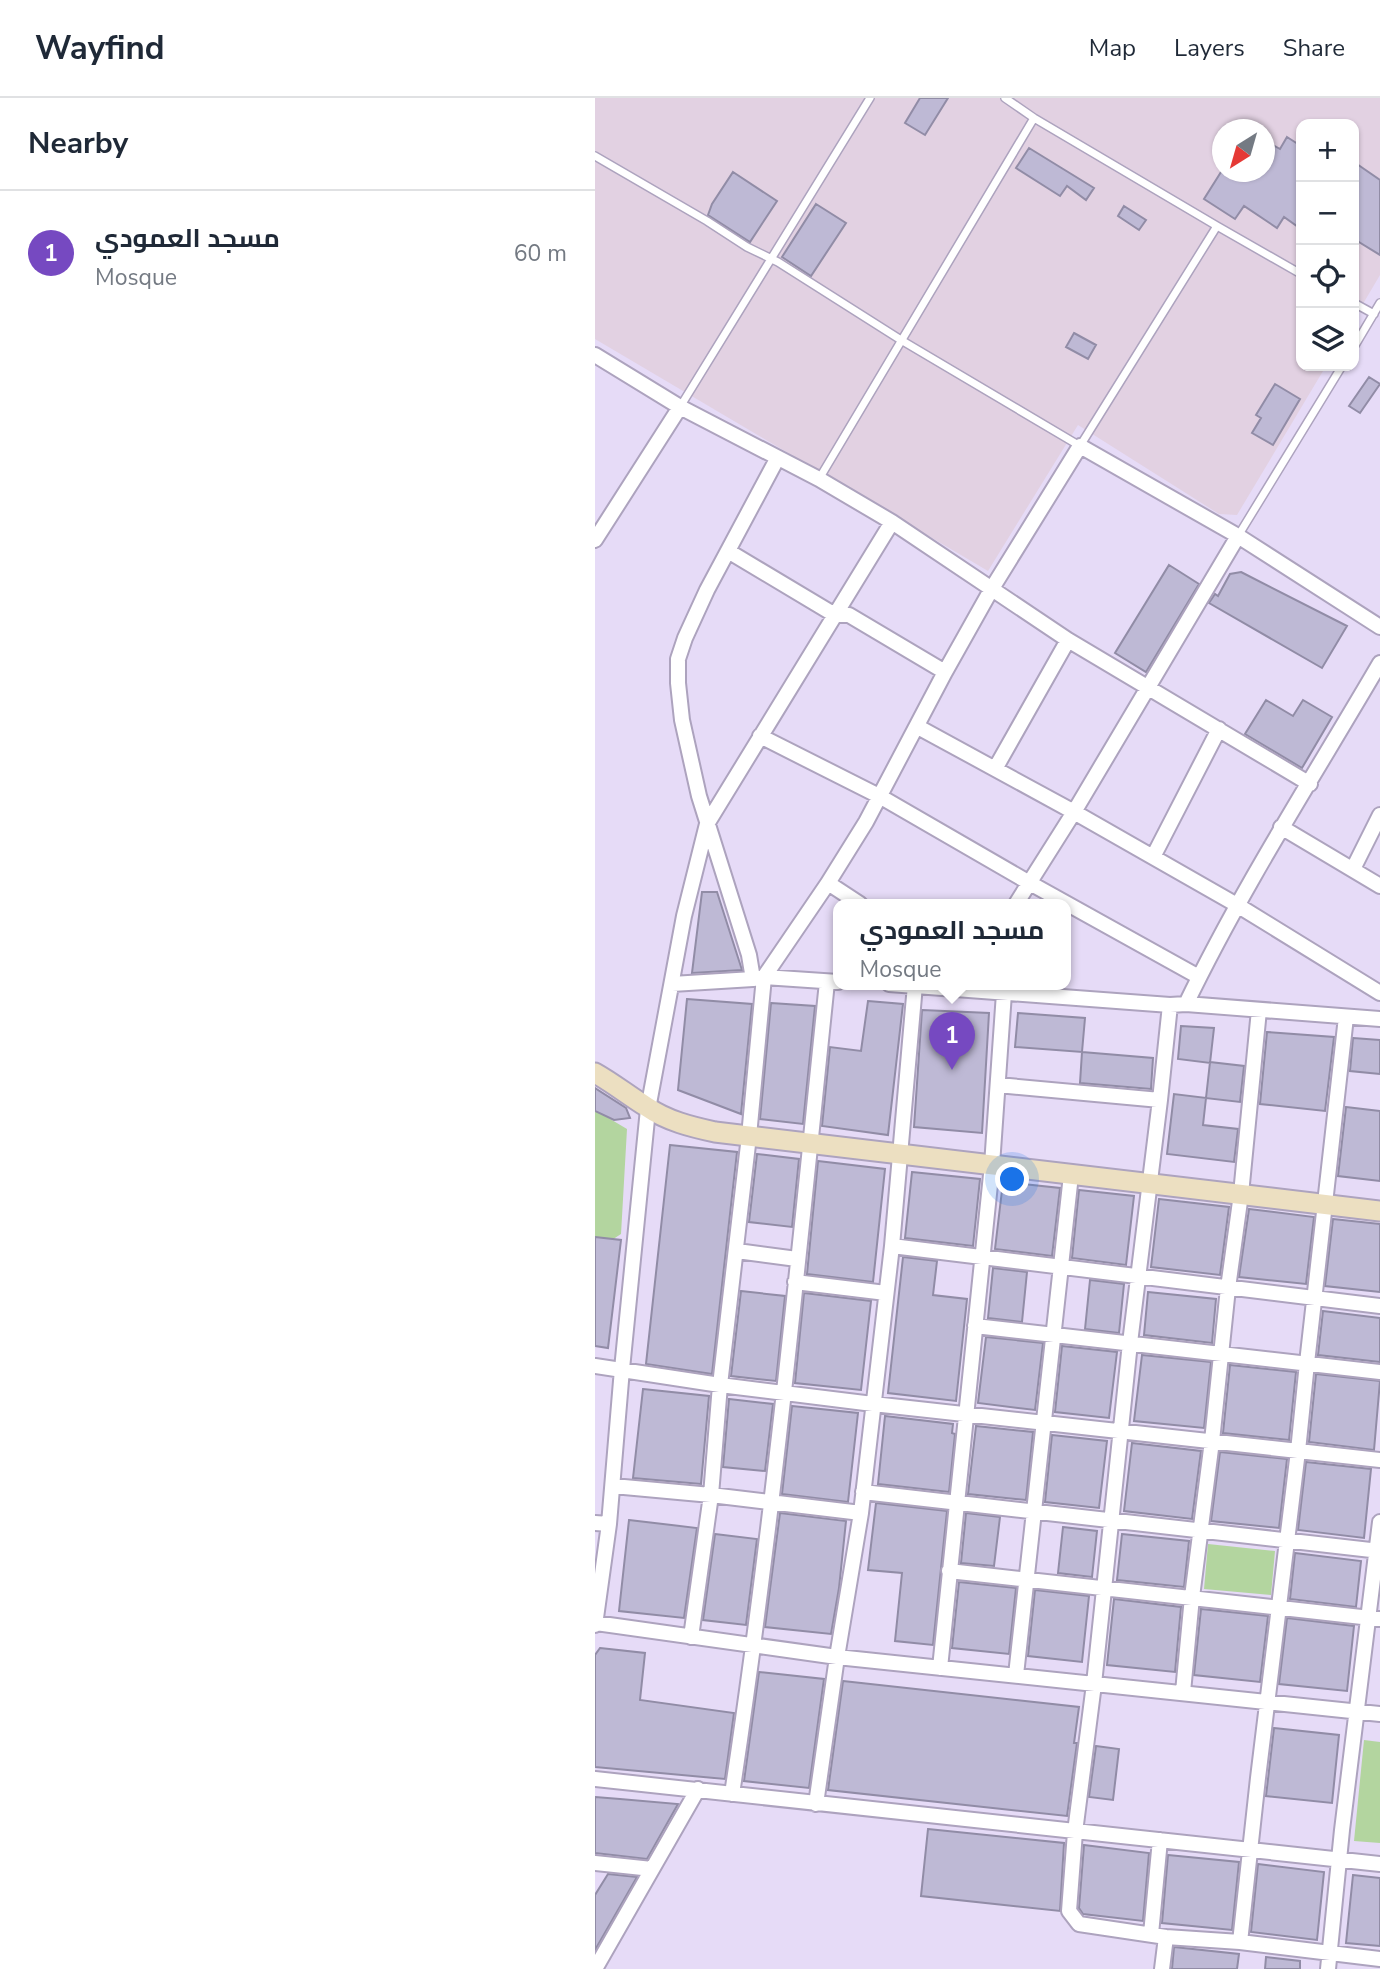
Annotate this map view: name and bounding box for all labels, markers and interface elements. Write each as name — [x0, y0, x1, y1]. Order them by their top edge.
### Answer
text: Wayfind — [35, 26, 165, 71]
text: Map — [1089, 32, 1136, 64]
text: Layers — [1174, 32, 1245, 64]
text: Share — [1283, 32, 1345, 64]
north arrow — [1212, 119, 1275, 182]
map controls — [1296, 119, 1359, 371]
button: + — [1296, 119, 1359, 182]
text: Nearby — [28, 123, 128, 164]
button: − — [1296, 182, 1359, 245]
text: مسجد العمودي — [95, 221, 280, 256]
text: 1 — [44, 238, 58, 269]
text: 60 m — [514, 238, 567, 269]
button: locate — [1296, 245, 1359, 308]
text: Mosque — [95, 262, 177, 293]
button: layers — [1296, 308, 1359, 371]
popup — [833, 899, 1071, 990]
text: مسجد العمودي — [860, 913, 1044, 948]
text: Mosque — [860, 954, 942, 985]
pin: 1 — [929, 1012, 975, 1070]
your location — [995, 1162, 1029, 1196]

